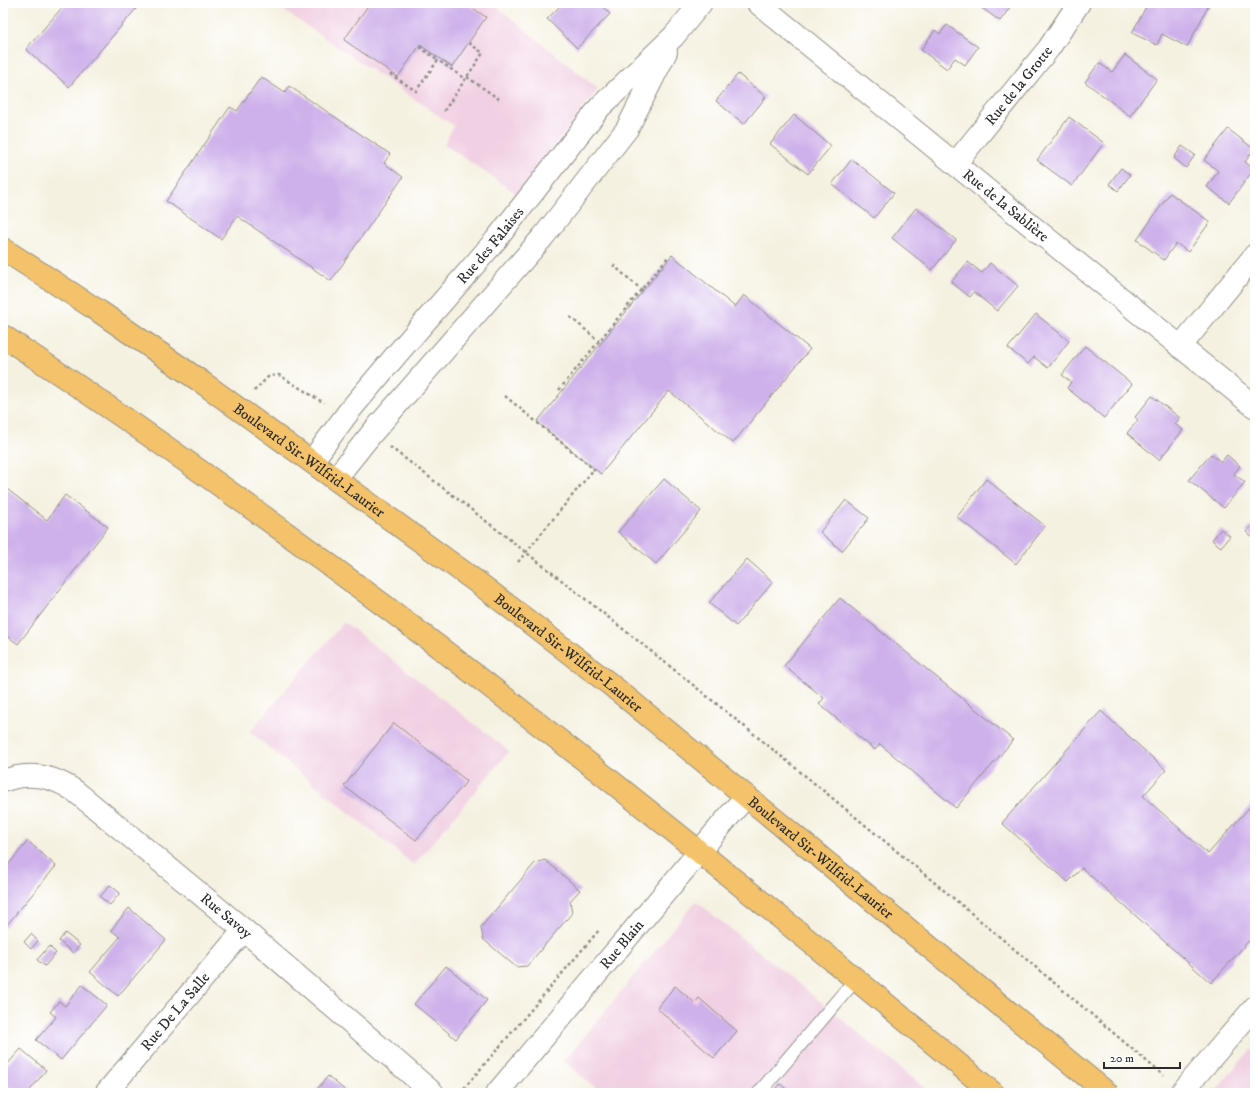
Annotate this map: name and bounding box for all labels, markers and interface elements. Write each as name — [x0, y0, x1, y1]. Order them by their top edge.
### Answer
street label: Rue de la Grotte — [981, 42, 1056, 129]
street label: Rue de la Sablière — [959, 165, 1053, 246]
street label: Rue des Falaises — [453, 203, 528, 288]
street label: Boulevard Sir-Wilfrid-Laurier — [230, 399, 389, 522]
street label: Boulevard Sir-Wilfrid-Laurier — [490, 589, 647, 717]
street label: Boulevard Sir-Wilfrid-Laurier — [744, 792, 898, 923]
street label: Rue Savoy — [197, 889, 257, 943]
street label: Rue Blain — [596, 916, 648, 973]
street label: Rue De La Salle — [137, 968, 214, 1055]
scale bar — [1104, 1044, 1180, 1070]
text: 20 m — [1110, 1051, 1134, 1066]

